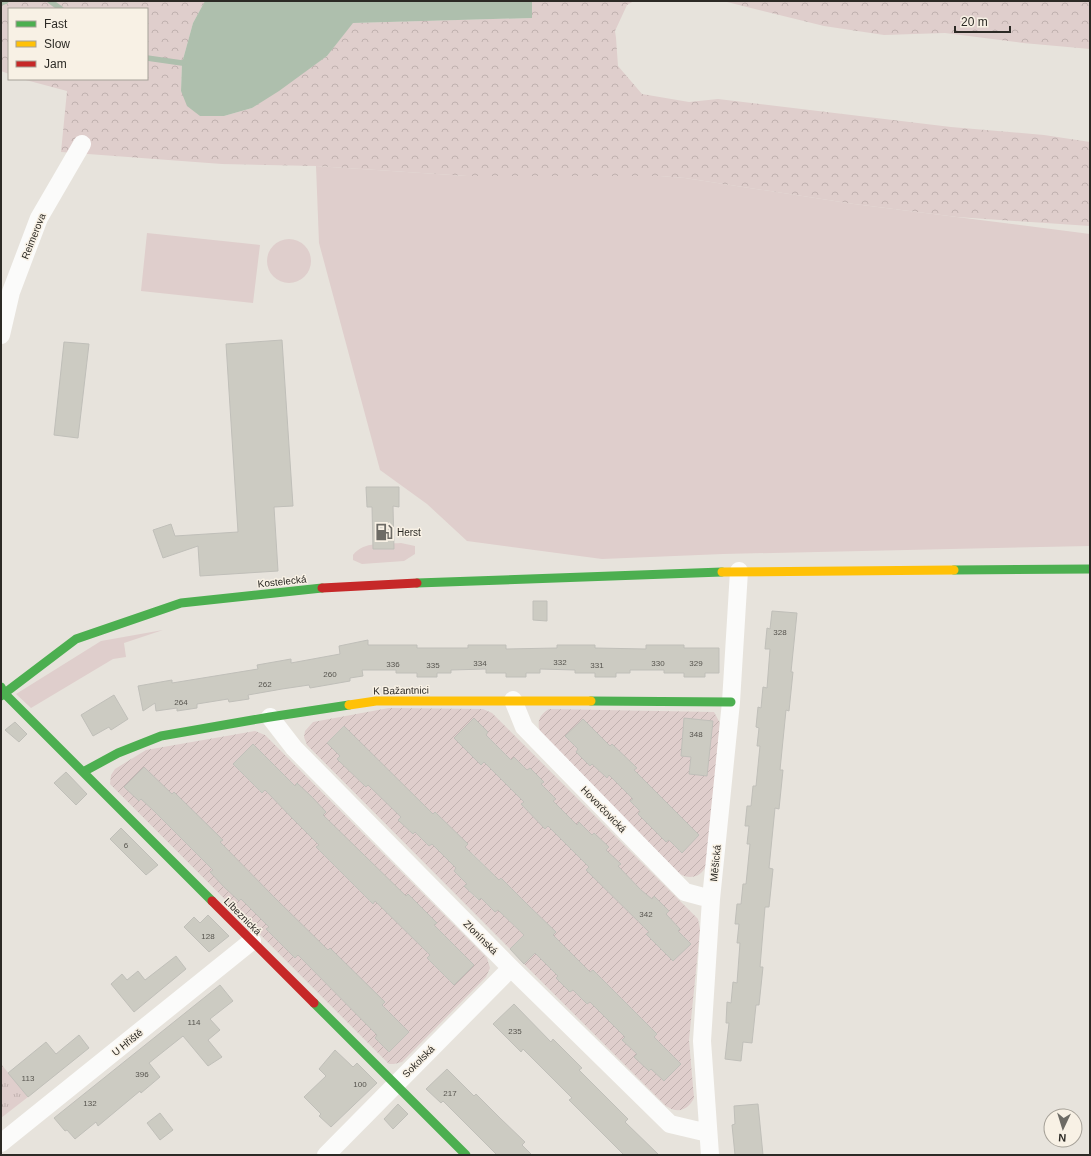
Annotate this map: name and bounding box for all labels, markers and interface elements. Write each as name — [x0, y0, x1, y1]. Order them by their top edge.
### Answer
legend — [8, 8, 148, 80]
scale bar — [955, 8, 1010, 34]
text: 20 m — [961, 15, 988, 29]
text: Fast — [44, 17, 68, 31]
text: Slow — [44, 37, 70, 51]
text: Jam — [44, 57, 67, 71]
street label: Reimerova — [19, 211, 48, 261]
fuel station icon: Herst — [374, 522, 394, 542]
place label: Herst — [397, 527, 421, 538]
street label: Kostelecká — [257, 573, 307, 590]
house number: 328 — [773, 628, 787, 637]
house number: 332 — [553, 658, 567, 667]
house number: 334 — [473, 659, 487, 668]
house number: 330 — [651, 659, 665, 668]
house number: 329 — [689, 659, 703, 668]
house number: 336 — [386, 660, 400, 669]
house number: 335 — [426, 661, 440, 670]
house number: 331 — [590, 661, 604, 670]
house number: 260 — [323, 670, 337, 679]
house number: 262 — [258, 680, 272, 689]
street label: K Bažantnici — [373, 685, 429, 696]
house number: 264 — [174, 698, 188, 707]
house number: 348 — [689, 730, 703, 739]
street label: Hovorčovická — [579, 784, 629, 835]
house number: 6 — [124, 841, 129, 850]
street label: Měšická — [708, 844, 723, 882]
street label: Líbeznická — [222, 896, 264, 937]
house number: 342 — [639, 910, 653, 919]
street label: Zlonínská — [461, 918, 500, 957]
house number: 128 — [201, 932, 215, 941]
house number: 114 — [188, 1018, 201, 1027]
street label: U Hřiště — [110, 1026, 145, 1058]
house number: 235 — [508, 1027, 522, 1036]
street label: Sokolská — [400, 1043, 437, 1080]
house number: 396 — [135, 1070, 149, 1079]
house number: 113 — [22, 1074, 35, 1083]
house number: 100 — [353, 1080, 367, 1089]
house number: 217 — [443, 1089, 457, 1098]
house number: 132 — [83, 1099, 97, 1108]
north arrow — [1043, 1108, 1083, 1148]
text: N — [1058, 1132, 1067, 1144]

